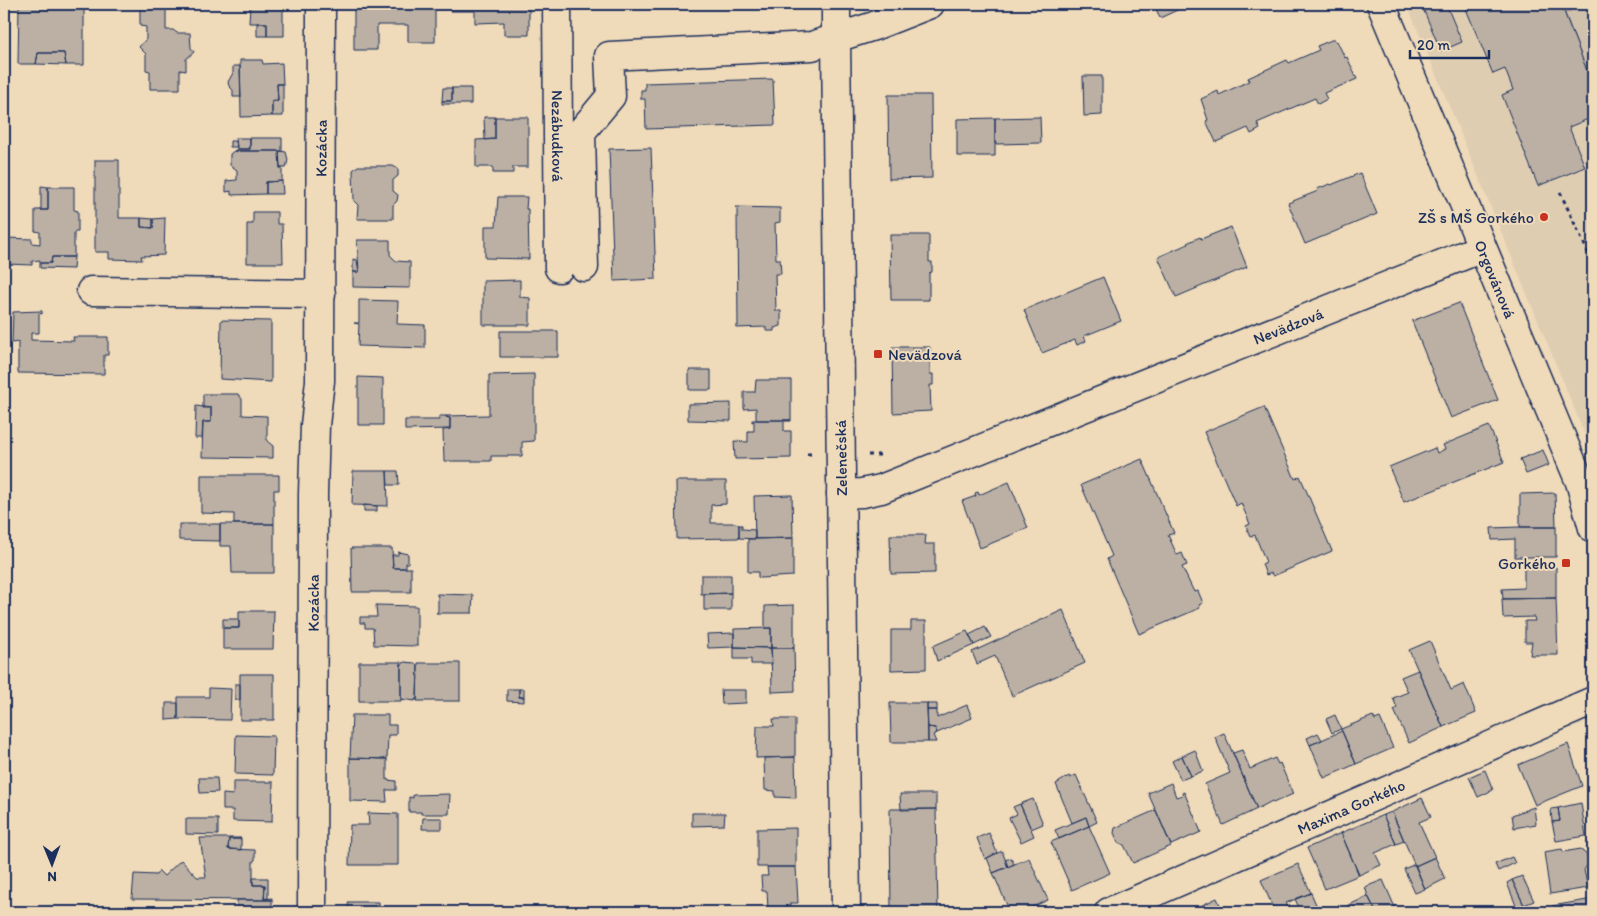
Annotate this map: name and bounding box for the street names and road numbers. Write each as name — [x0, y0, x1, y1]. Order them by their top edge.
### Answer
street label: Nezábudková — [548, 90, 568, 183]
street label: Kozácka — [311, 119, 330, 177]
street label: Orgovánová — [1471, 237, 1521, 322]
street label: Nevädzová — [1250, 303, 1327, 348]
street label: Zelenečská — [831, 419, 851, 496]
street label: Kozácka — [303, 574, 322, 632]
street label: Maxima Gorkého — [1294, 775, 1408, 838]

